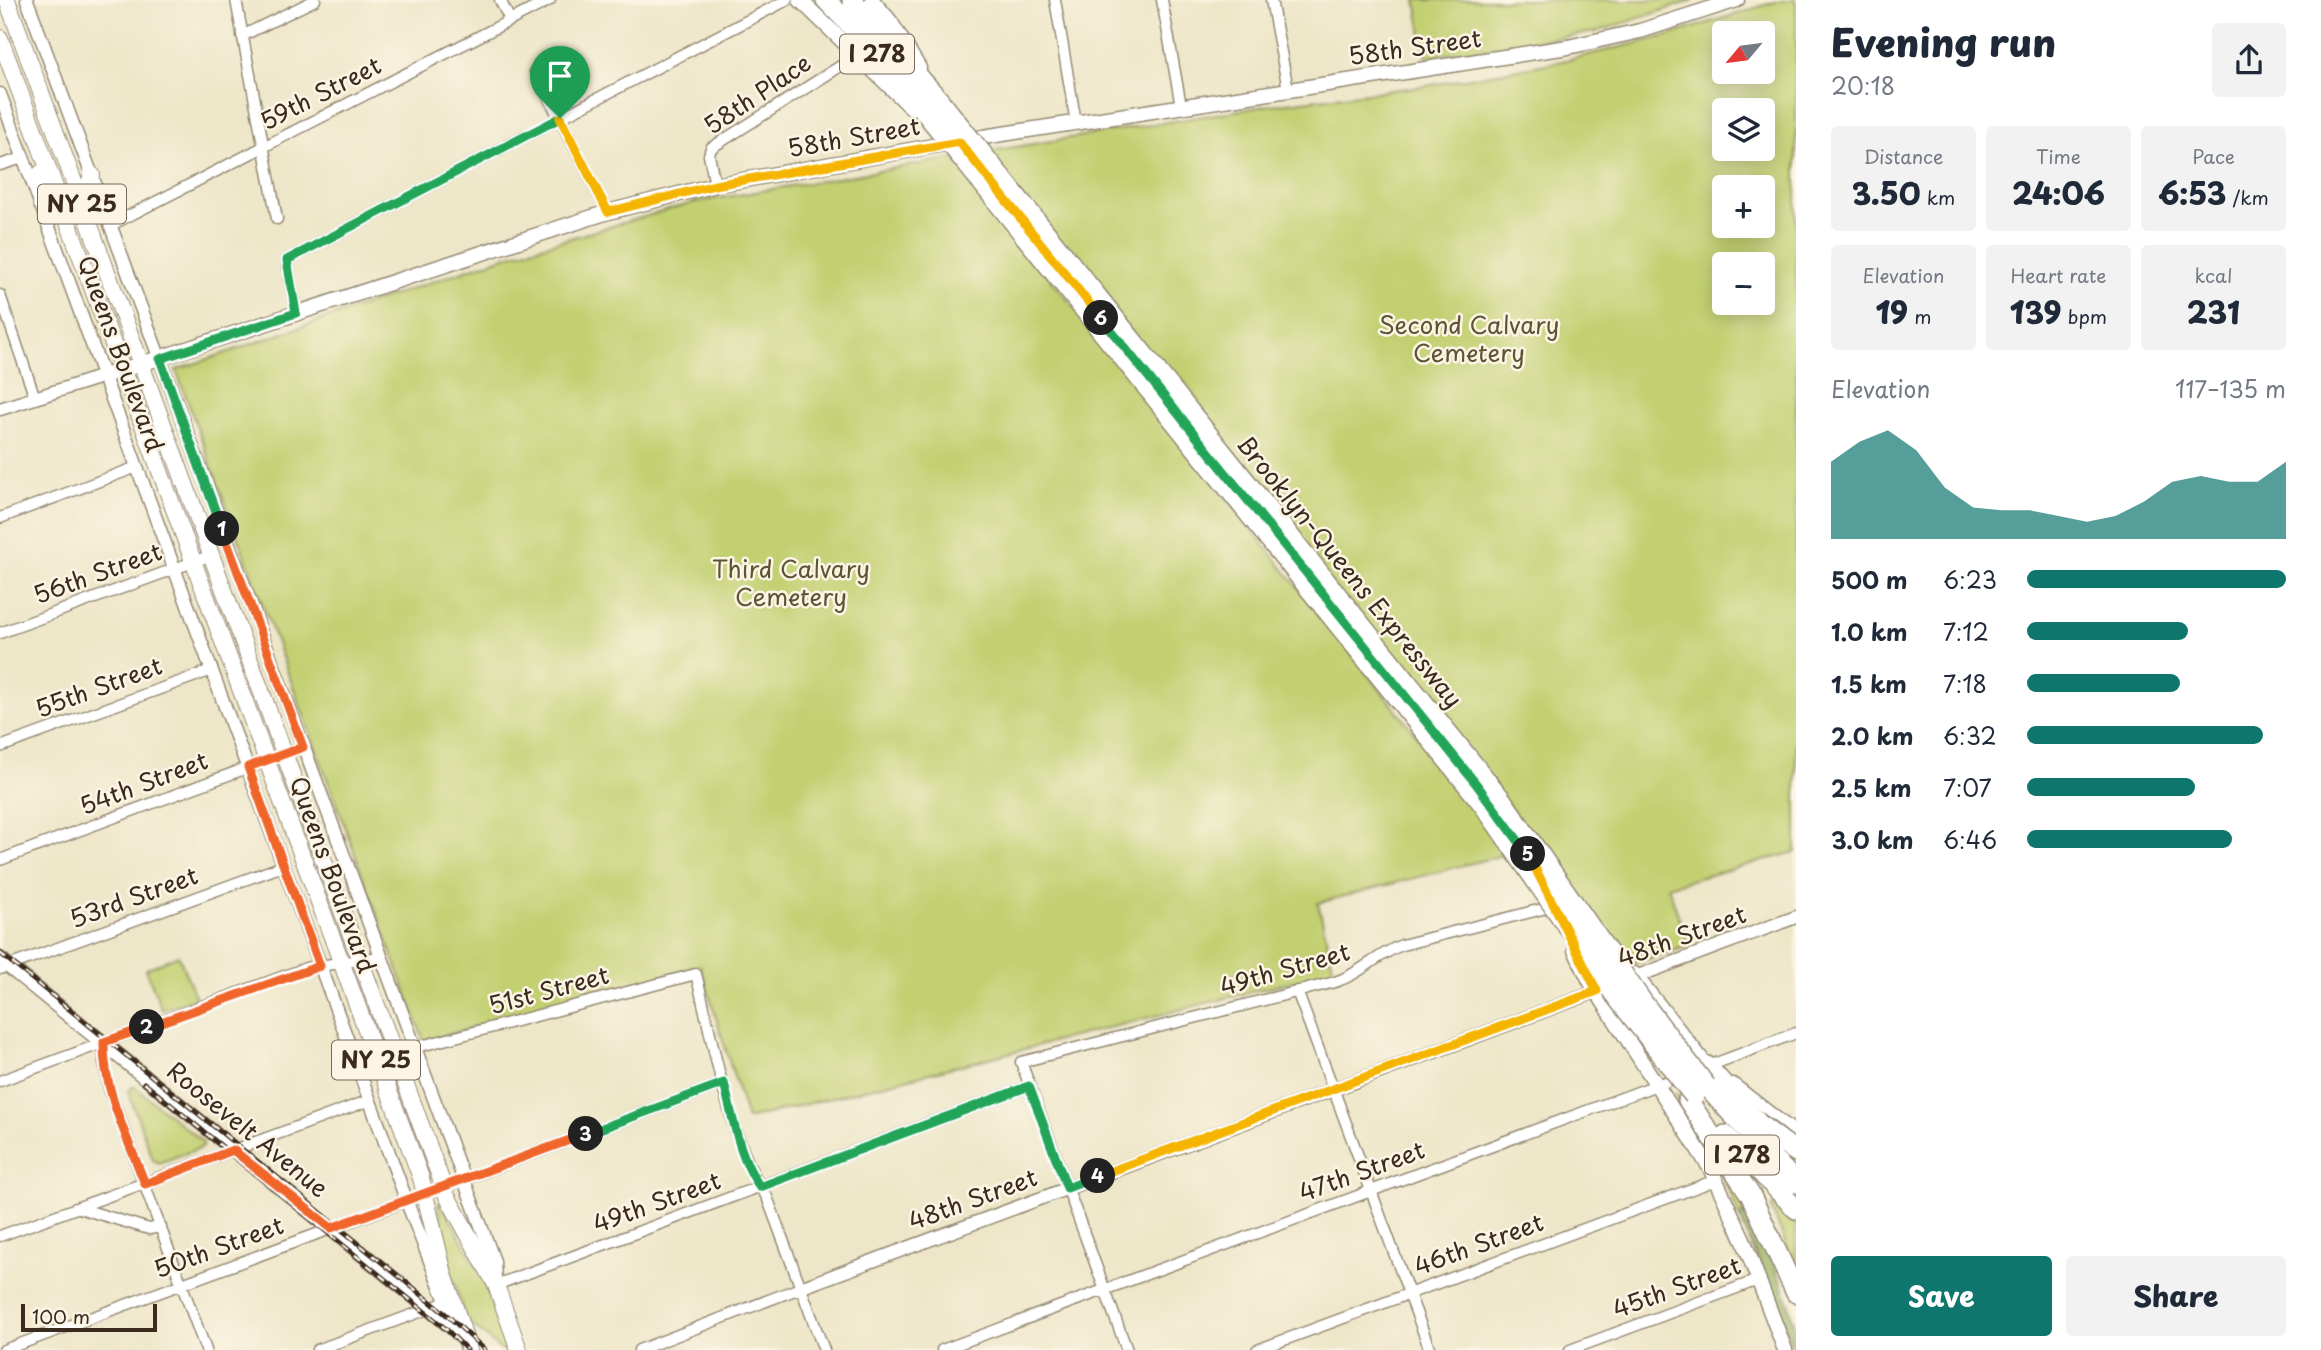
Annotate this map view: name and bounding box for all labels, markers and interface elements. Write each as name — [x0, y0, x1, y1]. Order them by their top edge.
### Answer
text: Evening run — [1831, 13, 2056, 70]
street label: 58th Street — [1346, 19, 1484, 73]
north arrow — [1712, 21, 1774, 84]
map controls — [1712, 21, 1775, 315]
button: share — [2212, 23, 2286, 97]
road number: I 278 — [840, 34, 914, 74]
street label: 58th Place — [696, 44, 818, 142]
street label: 59th Street — [253, 46, 387, 138]
pin — [530, 46, 590, 118]
icon: arrive — [541, 57, 579, 95]
text: 20:18 — [1831, 68, 1895, 103]
button: layers — [1712, 98, 1775, 161]
street label: 58th Street — [785, 107, 923, 165]
text: Distance — [1864, 142, 1943, 170]
text: Time — [2036, 142, 2081, 170]
text: Pace — [2192, 142, 2235, 170]
text: 3.50 — [1852, 170, 1920, 215]
text: 24:06 — [2012, 170, 2105, 215]
text: 6:53 — [2158, 170, 2226, 215]
button: + — [1712, 175, 1775, 238]
text: km — [1920, 183, 1955, 211]
text: /km — [2226, 183, 2269, 211]
road number: NY 25 — [38, 184, 126, 224]
street label: Queens Boulevard — [70, 250, 174, 457]
button: − — [1712, 252, 1775, 315]
text: Elevation — [1863, 261, 1944, 289]
text: Heart rate — [2011, 261, 2106, 289]
text: kcal — [2195, 261, 2232, 289]
text: 19 — [1875, 289, 1908, 334]
text: 139 — [2010, 289, 2062, 334]
text: 231 — [2187, 289, 2240, 334]
pin: 6 — [1084, 300, 1118, 336]
text: m — [1908, 302, 1932, 330]
text: bpm — [2062, 302, 2107, 330]
text: 6 — [1094, 303, 1107, 331]
park label: Second Calvary Cemetery — [1379, 306, 1559, 370]
text: Elevation — [1831, 371, 1930, 406]
text: 117–135 m — [2175, 371, 2286, 406]
street label: Brooklyn-Queens Expressway — [1229, 427, 1472, 715]
pin: 1 — [204, 512, 240, 546]
text: 1 — [217, 514, 226, 542]
street label: 56th Street — [28, 532, 167, 612]
park label: Third Calvary Cemetery — [712, 550, 870, 614]
text: 500 m — [1831, 562, 1908, 597]
text: 6:23 — [1943, 562, 1997, 597]
text: 1.0 km — [1831, 614, 1908, 649]
text: 7:12 — [1943, 614, 1989, 649]
street label: 55th Street — [30, 646, 167, 726]
text: 1.5 km — [1831, 666, 1907, 701]
text: 7:18 — [1943, 666, 1987, 701]
text: 2.0 km — [1831, 718, 1913, 753]
text: 6:32 — [1943, 718, 1997, 753]
street label: 54th Street — [74, 741, 213, 823]
text: 2.5 km — [1831, 770, 1911, 805]
text: 7:07 — [1943, 770, 1992, 805]
street label: Queens Boulevard — [282, 771, 386, 978]
text: 3.0 km — [1831, 822, 1913, 857]
text: 6:46 — [1943, 822, 1997, 857]
pin: 5 — [1510, 836, 1546, 872]
text: 5 — [1521, 839, 1534, 867]
street label: 53rd Street — [64, 856, 203, 936]
street label: 48th Street — [1612, 895, 1751, 975]
street label: 49th Street — [1215, 932, 1354, 1004]
street label: 51st Street — [484, 956, 613, 1022]
pin: 2 — [130, 1010, 164, 1044]
text: 2 — [140, 1012, 153, 1040]
road number: NY 25 — [332, 1040, 420, 1079]
street label: Roosevelt Avenue — [160, 1052, 337, 1205]
pin: 3 — [568, 1116, 604, 1152]
text: 3 — [579, 1119, 592, 1147]
street label: 47th Street — [1293, 1131, 1430, 1210]
road number: I 278 — [1705, 1136, 1779, 1174]
street label: 48th Street — [903, 1158, 1042, 1238]
pin: 4 — [1080, 1158, 1116, 1194]
street label: 49th Street — [587, 1161, 725, 1241]
text: 4 — [1091, 1161, 1104, 1189]
street label: 46th Street — [1409, 1203, 1548, 1283]
street label: 50th Street — [148, 1206, 288, 1286]
street label: 45th Street — [1607, 1246, 1746, 1326]
button: Save — [1831, 1256, 2052, 1336]
button: Share — [2066, 1256, 2286, 1336]
scale bar — [21, 1301, 158, 1333]
text: 100 m — [32, 1302, 90, 1330]

